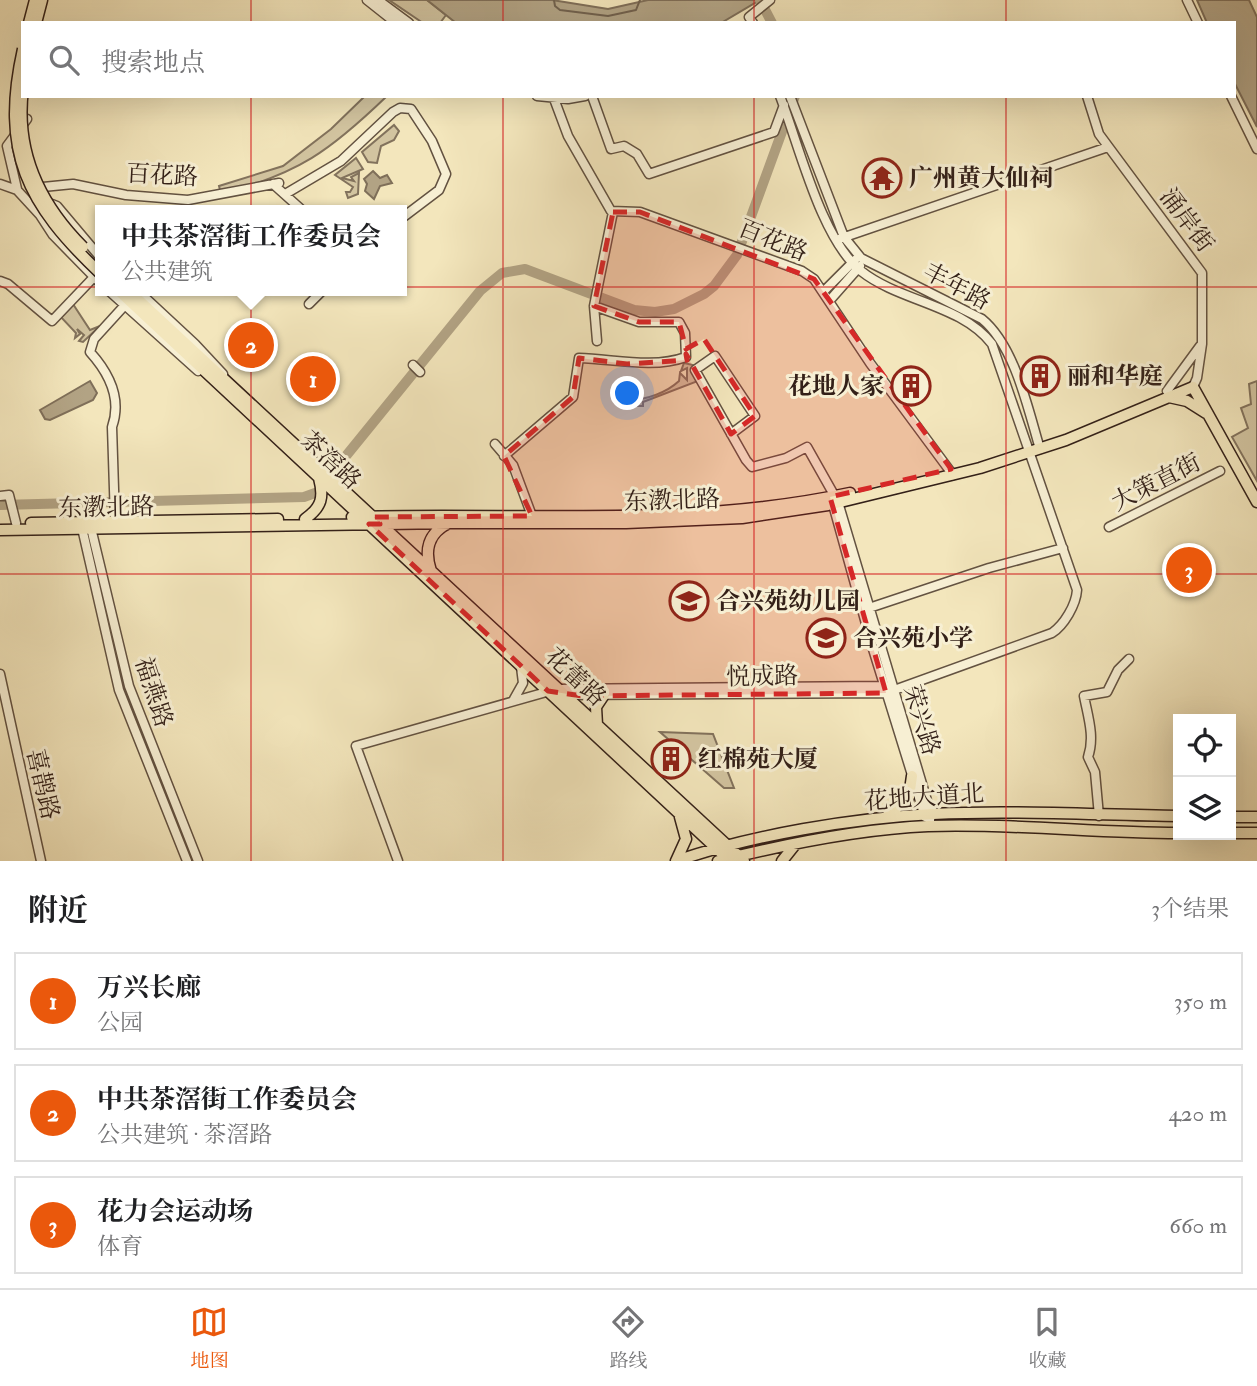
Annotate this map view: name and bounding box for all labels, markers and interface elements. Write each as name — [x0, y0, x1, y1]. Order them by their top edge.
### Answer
search box — [21, 21, 1236, 98]
icon: search — [45, 41, 83, 79]
text: 搜索地点 — [101, 47, 205, 79]
temple icon: 广州黄大仙祠 — [861, 157, 903, 199]
street label: 百花路 — [125, 158, 199, 193]
place label: 广州黄大仙祠 — [909, 163, 1053, 194]
street label: 涌岸街 — [1153, 182, 1221, 258]
popup — [95, 205, 407, 296]
street label: 百花路 — [734, 213, 812, 268]
text: 中共茶滘街工作委员会 — [121, 221, 381, 253]
street label: 丰年路 — [918, 256, 996, 317]
text: 公共建筑 — [121, 257, 213, 286]
pin: 2 — [228, 319, 274, 371]
pin: 1 — [290, 353, 336, 405]
building icon: 丽和华庭 — [1019, 355, 1061, 397]
place label: 丽和华庭 — [1067, 361, 1163, 392]
building icon: 花地人家 — [890, 365, 932, 407]
place label: 花地人家 — [788, 371, 884, 402]
your location — [610, 376, 644, 410]
street label: 茶滘路 — [294, 424, 368, 496]
street label: 大策直街 — [1106, 447, 1206, 518]
street label: 东漖北路 — [624, 483, 721, 518]
street label: 东漖北路 — [58, 491, 154, 524]
pin: 3 — [1166, 544, 1212, 596]
school or university icon: 合兴苑幼儿园 — [668, 580, 710, 622]
place label: 合兴苑幼儿园 — [716, 586, 860, 617]
school or university icon: 合兴苑小学 — [805, 617, 847, 659]
place label: 合兴苑小学 — [853, 623, 973, 654]
street label: 花蕾路 — [539, 641, 613, 713]
street label: 福燕路 — [128, 653, 179, 731]
street label: 悦成路 — [726, 660, 798, 693]
street label: 荣兴路 — [896, 681, 947, 759]
map controls — [1173, 714, 1236, 840]
button: locate — [1173, 714, 1236, 777]
building icon: 红棉苑大厦 — [650, 738, 692, 780]
place label: 红棉苑大厦 — [698, 744, 818, 775]
street label: 喜鹊路 — [19, 746, 66, 823]
button: layers — [1173, 777, 1236, 840]
street label: 花地大道北 — [863, 778, 985, 817]
text: 附近 — [28, 892, 88, 929]
text: 3个结果 — [1151, 894, 1229, 923]
text: 万兴长廊 — [97, 972, 201, 1004]
text: 1 — [49, 987, 57, 1016]
text: 350 m — [1174, 987, 1227, 1016]
text: 公园 — [97, 1008, 143, 1037]
text: 中共茶滘街工作委员会 — [97, 1084, 357, 1116]
text: 2 — [47, 1099, 59, 1128]
text: 420 m — [1168, 1099, 1227, 1128]
text: 公共建筑 · 茶滘路 — [97, 1120, 272, 1149]
text: 花力会运动场 — [97, 1196, 253, 1228]
text: 3 — [49, 1211, 57, 1240]
text: 660 m — [1169, 1211, 1227, 1240]
text: 体育 — [97, 1232, 143, 1261]
tab: 地图 — [190, 1303, 229, 1373]
tab: 路线 — [609, 1303, 648, 1373]
tab: 收藏 — [1028, 1303, 1067, 1373]

